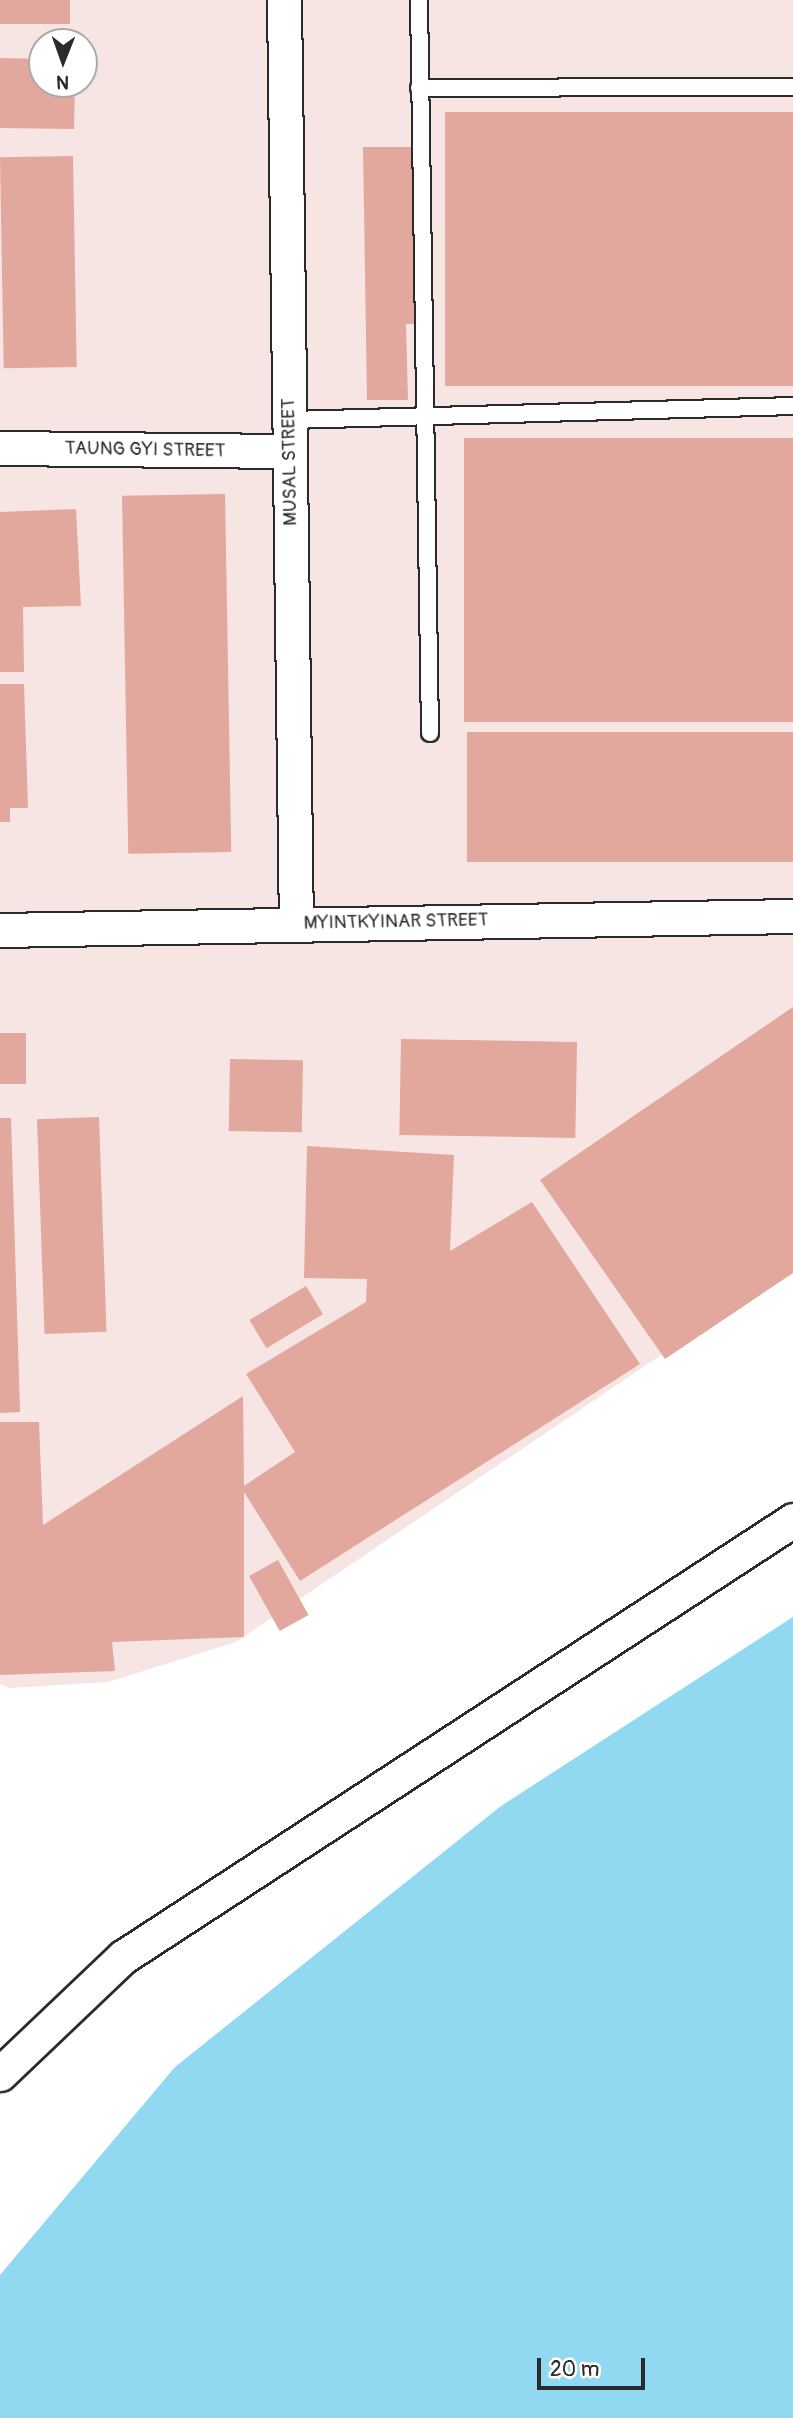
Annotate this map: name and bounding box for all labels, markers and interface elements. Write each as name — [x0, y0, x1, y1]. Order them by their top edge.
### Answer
north arrow — [28, 28, 98, 98]
text: N — [56, 70, 69, 94]
street label: MUSAL STREET — [277, 398, 303, 526]
street label: TAUNG GYI STREET — [65, 437, 225, 463]
street label: MYINTKYINAR STREET — [304, 909, 488, 935]
scale bar — [541, 2344, 650, 2388]
text: 20 m — [550, 2356, 599, 2383]

